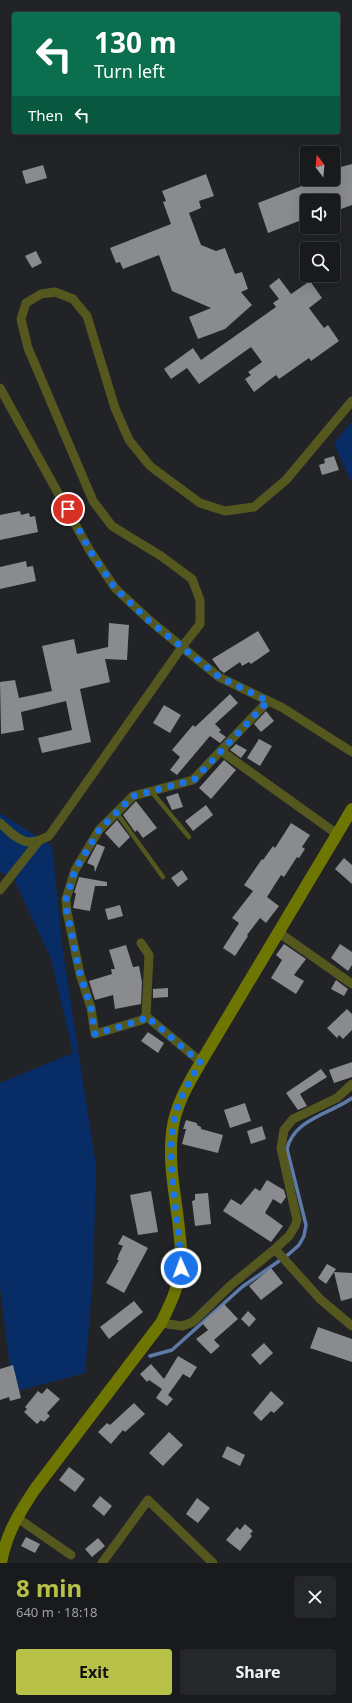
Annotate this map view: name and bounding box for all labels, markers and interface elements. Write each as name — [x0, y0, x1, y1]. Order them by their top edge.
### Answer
text: 130 m — [94, 23, 177, 61]
icon: left — [28, 28, 80, 80]
text: Turn left — [94, 59, 165, 83]
icon: left — [71, 104, 93, 126]
text: Then — [28, 105, 63, 125]
north arrow — [300, 146, 340, 186]
map controls — [300, 146, 340, 282]
button: sound — [300, 194, 340, 234]
button: search — [300, 242, 340, 282]
pin — [51, 492, 85, 526]
icon: arrive — [57, 498, 79, 520]
position arrow — [160, 1247, 202, 1289]
text: 8 min — [16, 1571, 82, 1604]
button: close — [294, 1576, 336, 1618]
text: 640 m · 18:18 — [16, 1603, 97, 1621]
button: Exit — [16, 1649, 172, 1695]
button: Share — [180, 1649, 336, 1695]

